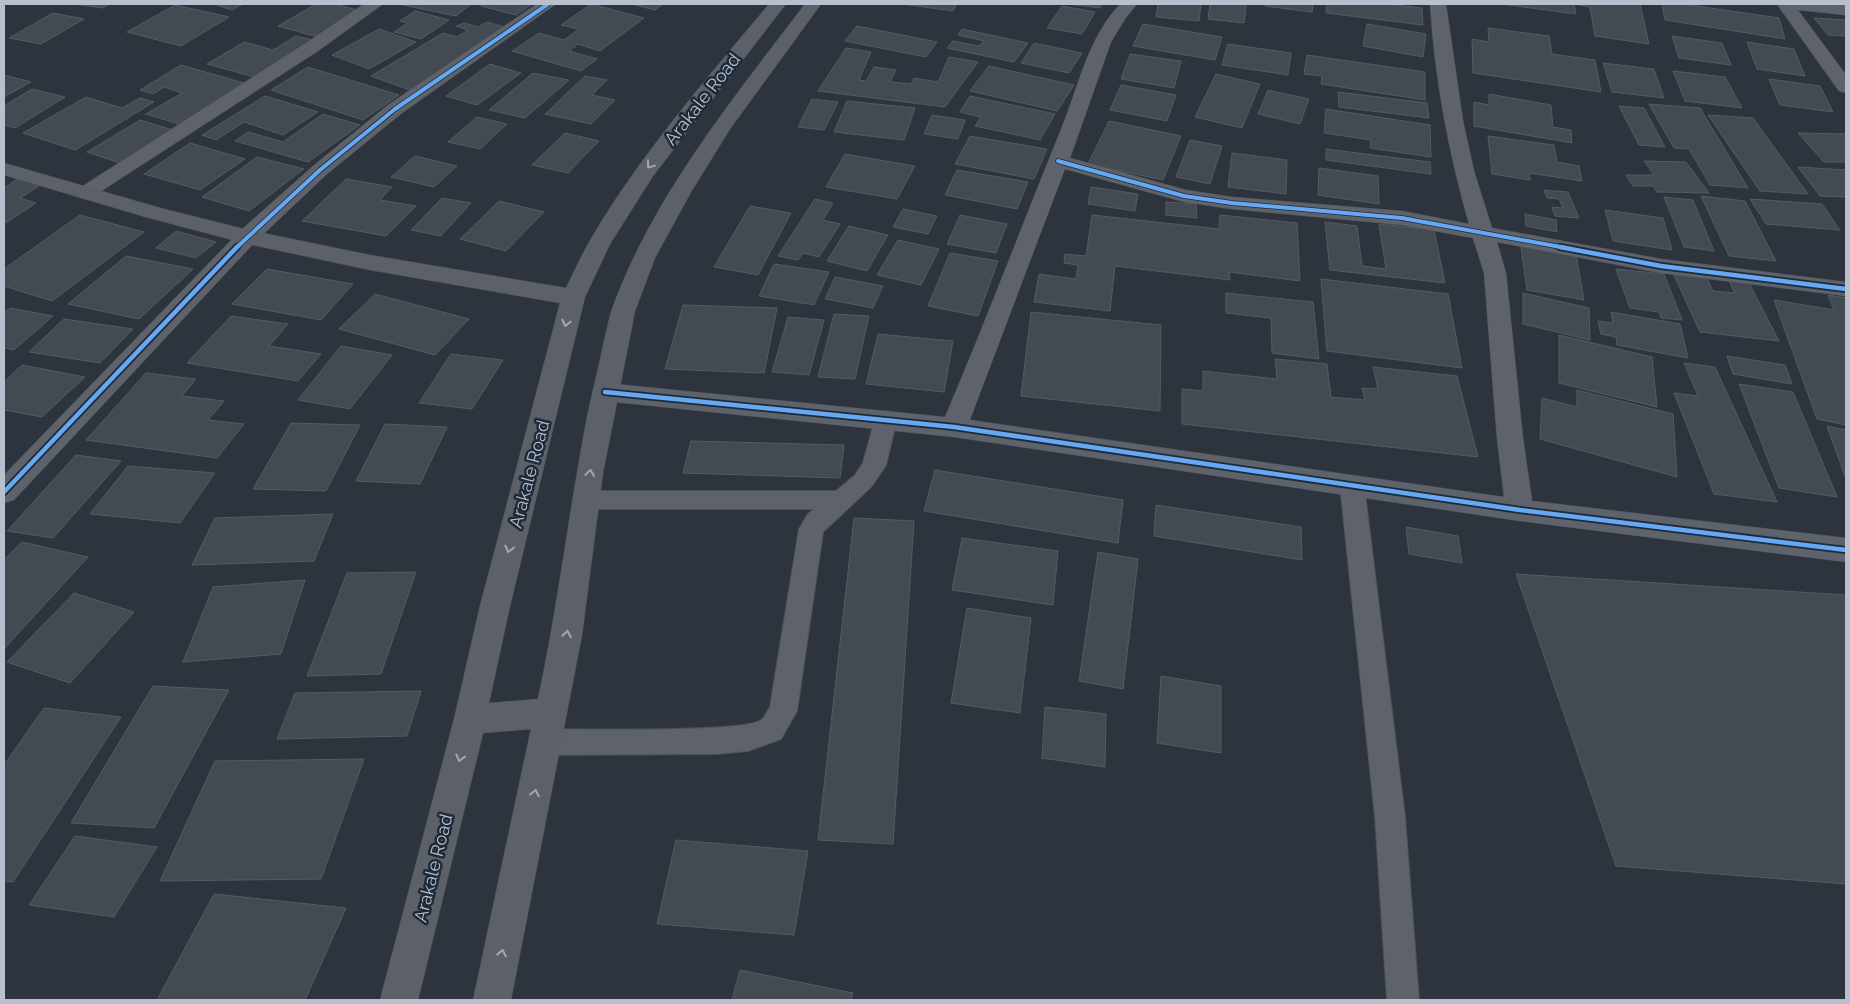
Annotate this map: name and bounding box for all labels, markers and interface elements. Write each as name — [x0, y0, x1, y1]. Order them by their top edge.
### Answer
street label: Arakale Road — [660, 49, 744, 149]
one-way arrow — [648, 159, 656, 168]
one-way arrow — [561, 319, 572, 328]
street label: Arakale Road — [505, 418, 553, 530]
one-way arrow — [584, 469, 595, 477]
one-way arrow — [505, 544, 515, 552]
one-way arrow — [561, 630, 571, 638]
one-way arrow — [455, 753, 466, 762]
one-way arrow — [529, 789, 540, 798]
street label: Arakale Road — [409, 812, 457, 924]
one-way arrow — [496, 948, 507, 957]

